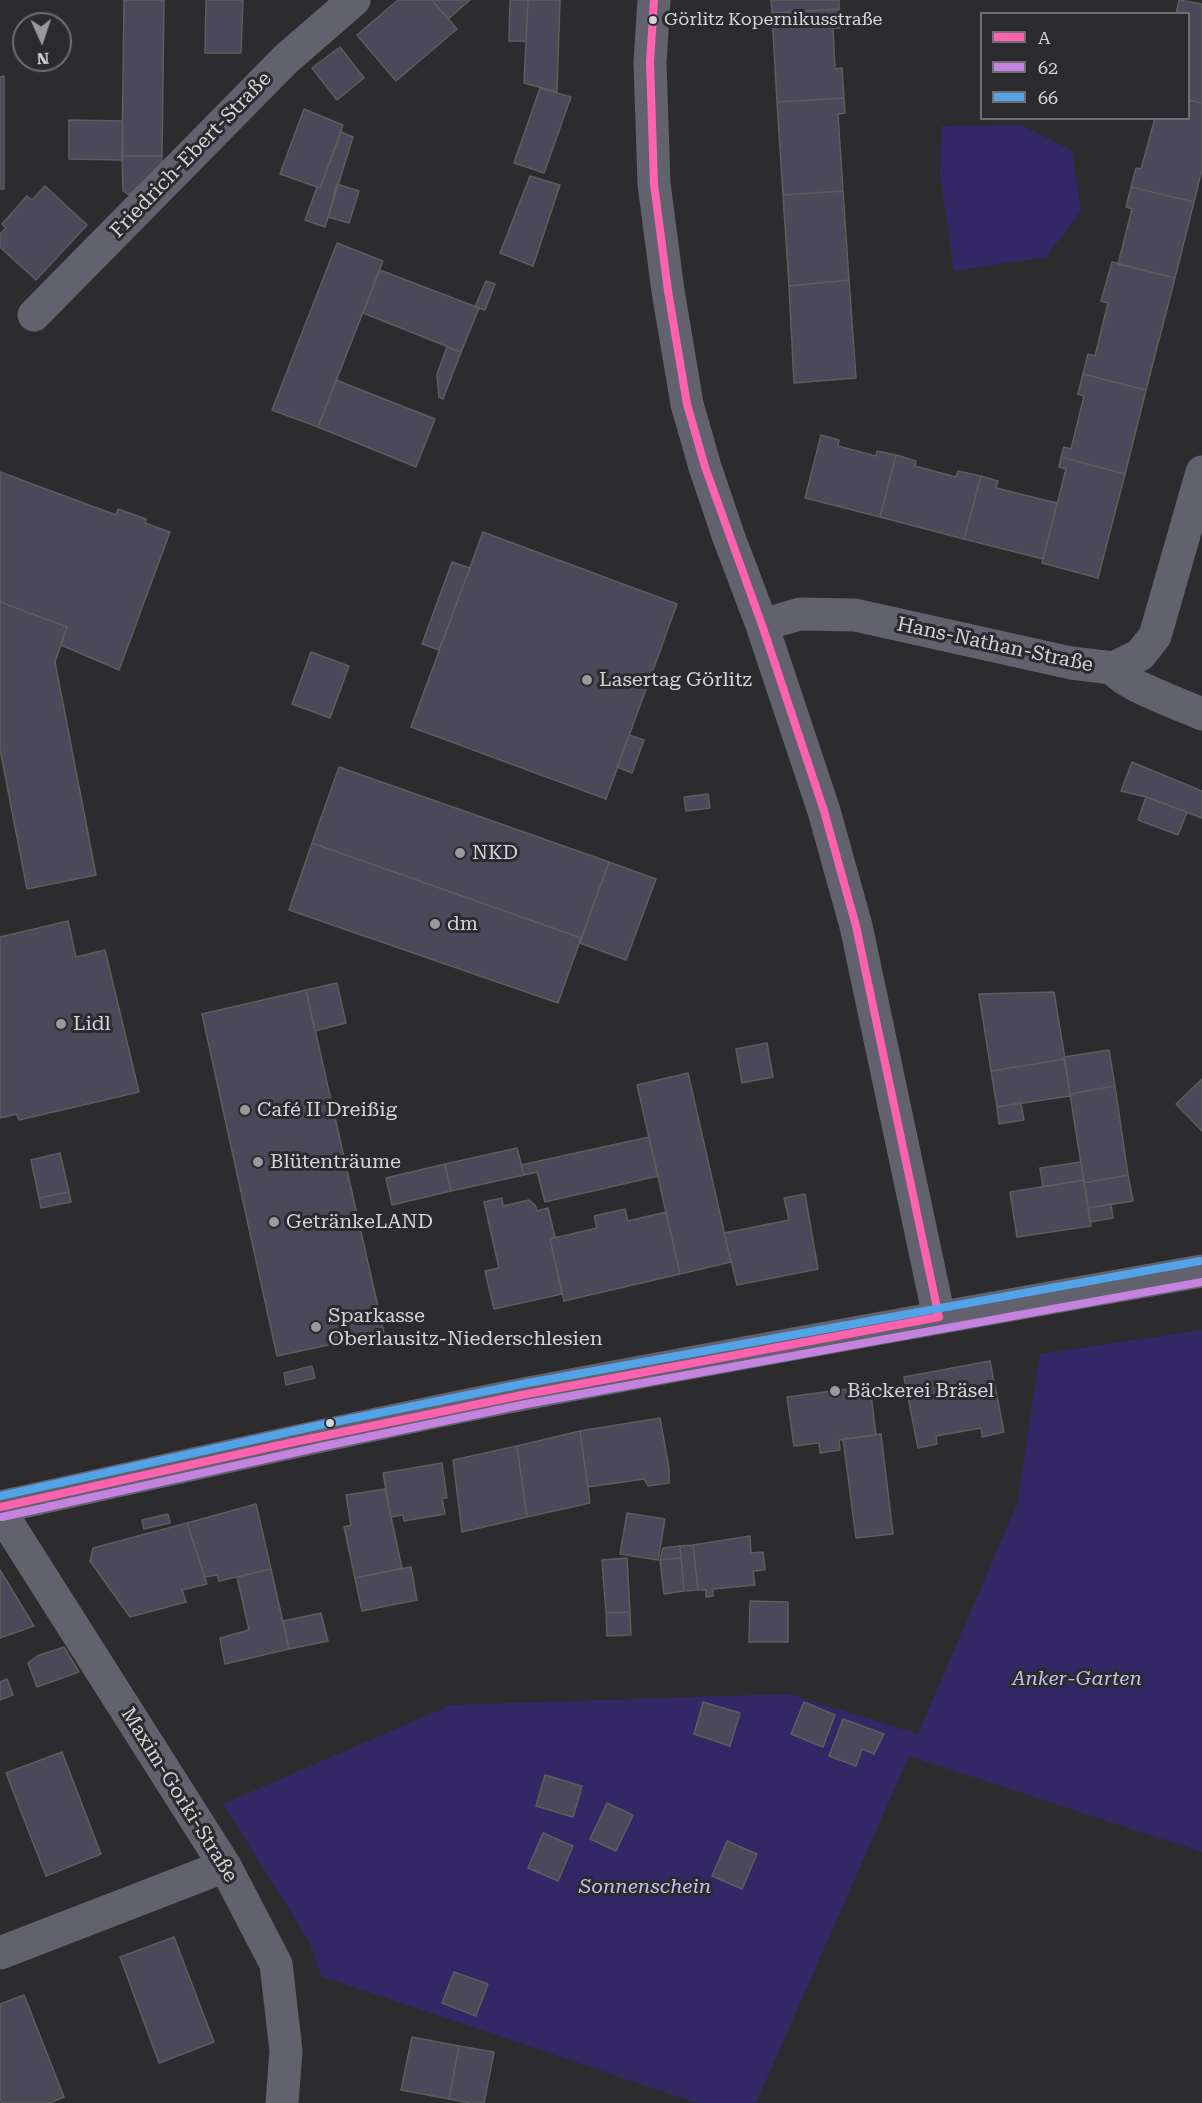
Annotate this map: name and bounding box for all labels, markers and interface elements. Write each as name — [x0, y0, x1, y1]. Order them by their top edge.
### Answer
place label: Görlitz Kopernikusstraße — [664, 9, 883, 31]
north arrow — [12, 12, 72, 72]
legend — [980, 12, 1190, 120]
marker: Görlitz Kopernikusstraße — [647, 14, 659, 26]
text: A — [1038, 27, 1051, 48]
text: N — [36, 49, 50, 68]
text: 62 — [1038, 57, 1058, 78]
street label: Friedrich-Ebert-Straße — [105, 67, 277, 243]
text: 66 — [1038, 87, 1058, 108]
street label: Hans-Nathan-Straße — [895, 612, 1095, 678]
place label: Lasertag Görlitz — [599, 668, 752, 692]
marker: Lasertag Görlitz — [580, 673, 594, 687]
place label: NKD — [472, 841, 518, 865]
marker: NKD — [453, 846, 467, 860]
place label: dm — [447, 912, 478, 936]
marker: dm — [428, 917, 442, 931]
place label: Lidl — [73, 1012, 111, 1036]
marker: Lidl — [54, 1017, 68, 1031]
place label: Café II Dreißig — [257, 1098, 397, 1122]
marker: Café II Dreißig — [238, 1103, 252, 1117]
place label: Blütenträume — [270, 1150, 401, 1174]
marker: Blütenträume — [251, 1155, 265, 1169]
place label: GetränkeLAND — [286, 1210, 433, 1234]
marker: GetränkeLAND — [267, 1215, 281, 1229]
place label: Sparkasse Oberlausitz-Niederschlesien — [328, 1304, 603, 1351]
marker: Sparkasse Oberlausitz-Niederschlesien — [309, 1320, 323, 1334]
place label: Bäckerei Bräsel — [847, 1379, 994, 1403]
marker: Bäckerei Bräsel — [828, 1384, 842, 1398]
unlabelled marker — [324, 1417, 336, 1429]
park label: Anker-Garten — [1012, 1667, 1142, 1691]
street label: Maxim-Gorki-Straße — [115, 1703, 243, 1887]
park label: Sonnenschein — [579, 1875, 711, 1899]

